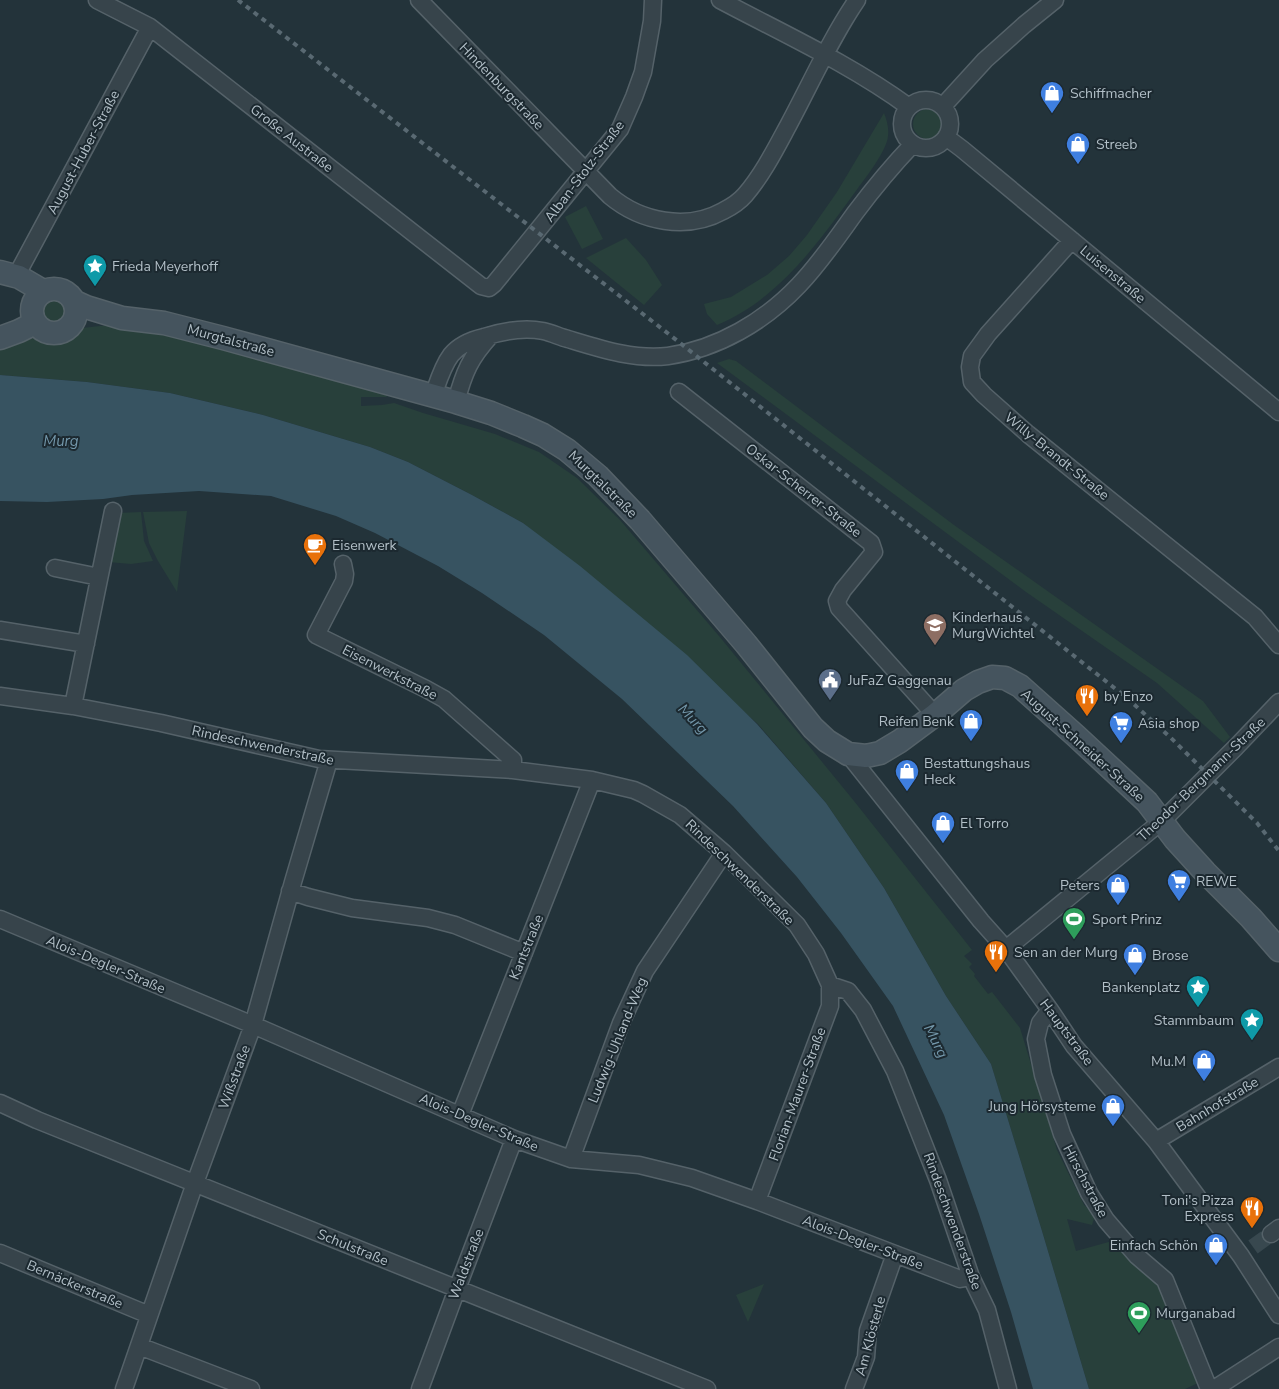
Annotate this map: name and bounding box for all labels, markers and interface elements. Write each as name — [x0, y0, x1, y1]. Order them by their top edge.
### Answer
street label: Hindenburgstraße — [455, 39, 548, 134]
shop icon: Schiffmacher — [1039, 80, 1065, 114]
place label: Schiffmacher — [1070, 84, 1152, 103]
street label: August-Huber-Straße — [43, 87, 124, 218]
street label: Große Austraße — [246, 100, 337, 177]
street label: Alban-Stolz-Straße — [540, 117, 629, 226]
shop icon: Streeb — [1065, 131, 1091, 165]
place label: Streeb — [1096, 135, 1137, 154]
street label: Luisenstraße — [1076, 241, 1150, 308]
place icon: Frieda Meyerhoff — [82, 253, 108, 287]
place label: Frieda Meyerhoff — [112, 257, 218, 276]
street label: Murgtalstraße — [185, 320, 276, 361]
street label: Willy-Brandt-Straße — [1000, 408, 1113, 505]
water label: Murg — [43, 431, 79, 451]
street label: Oskar-Scherrer-Straße — [742, 439, 866, 542]
street label: Murgtalstraße — [564, 446, 641, 522]
cafe icon: Eisenwerk — [302, 532, 328, 566]
place label: Eisenwerk — [332, 536, 398, 555]
place label: Kinderhaus MurgWichtel — [952, 608, 1035, 643]
school or university icon: Kinderhaus MurgWichtel — [922, 612, 948, 646]
street label: Eisenwerkstraße — [339, 640, 441, 705]
public building icon: JuFaZ Gaggenau — [817, 667, 843, 701]
place label: JuFaZ Gaggenau — [847, 671, 952, 690]
restaurant icon: by Enzo — [1074, 683, 1100, 717]
street label: August-Schneider-Straße — [1017, 685, 1149, 806]
place label: by Enzo — [1104, 687, 1153, 706]
water label: Murg — [674, 699, 713, 739]
shop icon: Reifen Benk — [958, 708, 984, 742]
supermarket icon: Asia shop — [1108, 710, 1134, 744]
place label: Reifen Benk — [879, 712, 955, 731]
street label: Theodor-Bergmann-Straße — [1133, 713, 1269, 846]
place label: Asia shop — [1138, 714, 1200, 733]
street label: Rindeschwenderstraße — [190, 721, 336, 770]
place label: Bestattungshaus Heck — [924, 754, 1030, 789]
shop icon: Bestattungshaus Heck — [894, 758, 920, 792]
shop icon: El Torro — [930, 810, 956, 844]
place label: El Torro — [960, 814, 1009, 833]
street label: Rindeschwenderstraße — [681, 815, 798, 930]
supermarket icon: REWE — [1166, 868, 1192, 902]
shop icon: Peters — [1105, 872, 1131, 906]
place label: REWE — [1196, 872, 1237, 891]
place label: Peters — [1060, 876, 1100, 895]
sports icon: Sport Prinz — [1061, 906, 1087, 940]
place label: Sport Prinz — [1092, 910, 1162, 929]
street label: Kantstraße — [505, 912, 548, 983]
street label: Alois-Degler-Straße — [43, 931, 168, 998]
restaurant icon: Sen an der Murg — [983, 939, 1009, 973]
shop icon: Brose — [1122, 942, 1148, 976]
place label: Sen an der Murg — [1014, 943, 1118, 962]
place label: Brose — [1152, 946, 1188, 965]
place icon: Bankenplatz — [1185, 974, 1211, 1008]
street label: Ludwig-Uhland-Weg — [584, 975, 651, 1106]
place label: Bankenplatz — [1102, 978, 1181, 997]
street label: Hauptstraße — [1035, 995, 1098, 1070]
place icon: Stammbaum — [1239, 1007, 1265, 1041]
place label: Stammbaum — [1154, 1011, 1234, 1030]
water label: Murg — [919, 1021, 953, 1061]
street label: Florian-Maurer-Straße — [764, 1025, 831, 1164]
street label: Wißstraße — [214, 1042, 255, 1112]
shop icon: Mu.M — [1191, 1048, 1217, 1082]
place label: Mu.M — [1151, 1052, 1186, 1071]
street label: Bahnhofstraße — [1172, 1072, 1262, 1137]
street label: Alois-Degler-Straße — [416, 1089, 541, 1156]
shop icon: Jung Hörsysteme — [1100, 1093, 1126, 1127]
place label: Jung Hörsysteme — [987, 1097, 1096, 1116]
street label: Hirschstraße — [1058, 1141, 1113, 1221]
street label: Rindeschwenderstraße — [919, 1150, 986, 1292]
place label: Toni's Pizza Express — [1162, 1191, 1234, 1226]
restaurant icon: Toni's Pizza Express — [1239, 1195, 1265, 1229]
street label: Alois-Degler-Straße — [800, 1211, 926, 1274]
street label: Schulstraße — [314, 1225, 391, 1270]
street label: Waldstraße — [444, 1226, 489, 1302]
shop icon: Einfach Schön — [1203, 1232, 1229, 1266]
place label: Einfach Schön — [1110, 1236, 1198, 1255]
street label: Bernäckerstraße — [24, 1256, 126, 1313]
street label: Am Klösterle — [851, 1294, 890, 1378]
sports icon: Murganabad — [1126, 1300, 1152, 1334]
place label: Murganabad — [1156, 1304, 1236, 1323]

